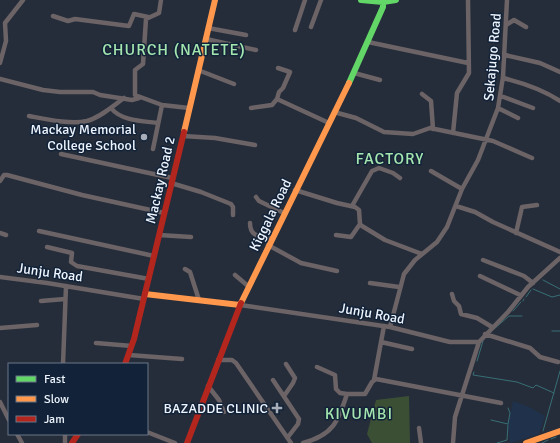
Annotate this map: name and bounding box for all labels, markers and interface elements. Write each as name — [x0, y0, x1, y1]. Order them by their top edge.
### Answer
street label: Sekajugo Road — [480, 12, 505, 102]
district label: CHURCH (NATETE) — [102, 40, 246, 60]
place label: Mackay Memorial College School — [30, 121, 136, 154]
marker: Mackay Memorial College School — [139, 132, 149, 142]
street label: Mackay Road 2 — [142, 135, 179, 225]
district label: FACTORY — [356, 149, 424, 169]
street label: Kiggala Road — [246, 176, 295, 254]
street label: Junju Road — [16, 259, 84, 286]
street label: Junju Road — [338, 299, 406, 328]
legend — [8, 363, 148, 435]
text: Fast — [44, 372, 65, 387]
text: Slow — [44, 392, 69, 407]
place label: BAZADDE CLINIC — [164, 400, 268, 417]
marker: BAZADDE CLINIC — [271, 402, 283, 414]
district label: KIVUMBI — [325, 404, 393, 424]
text: Jam — [44, 412, 65, 427]

